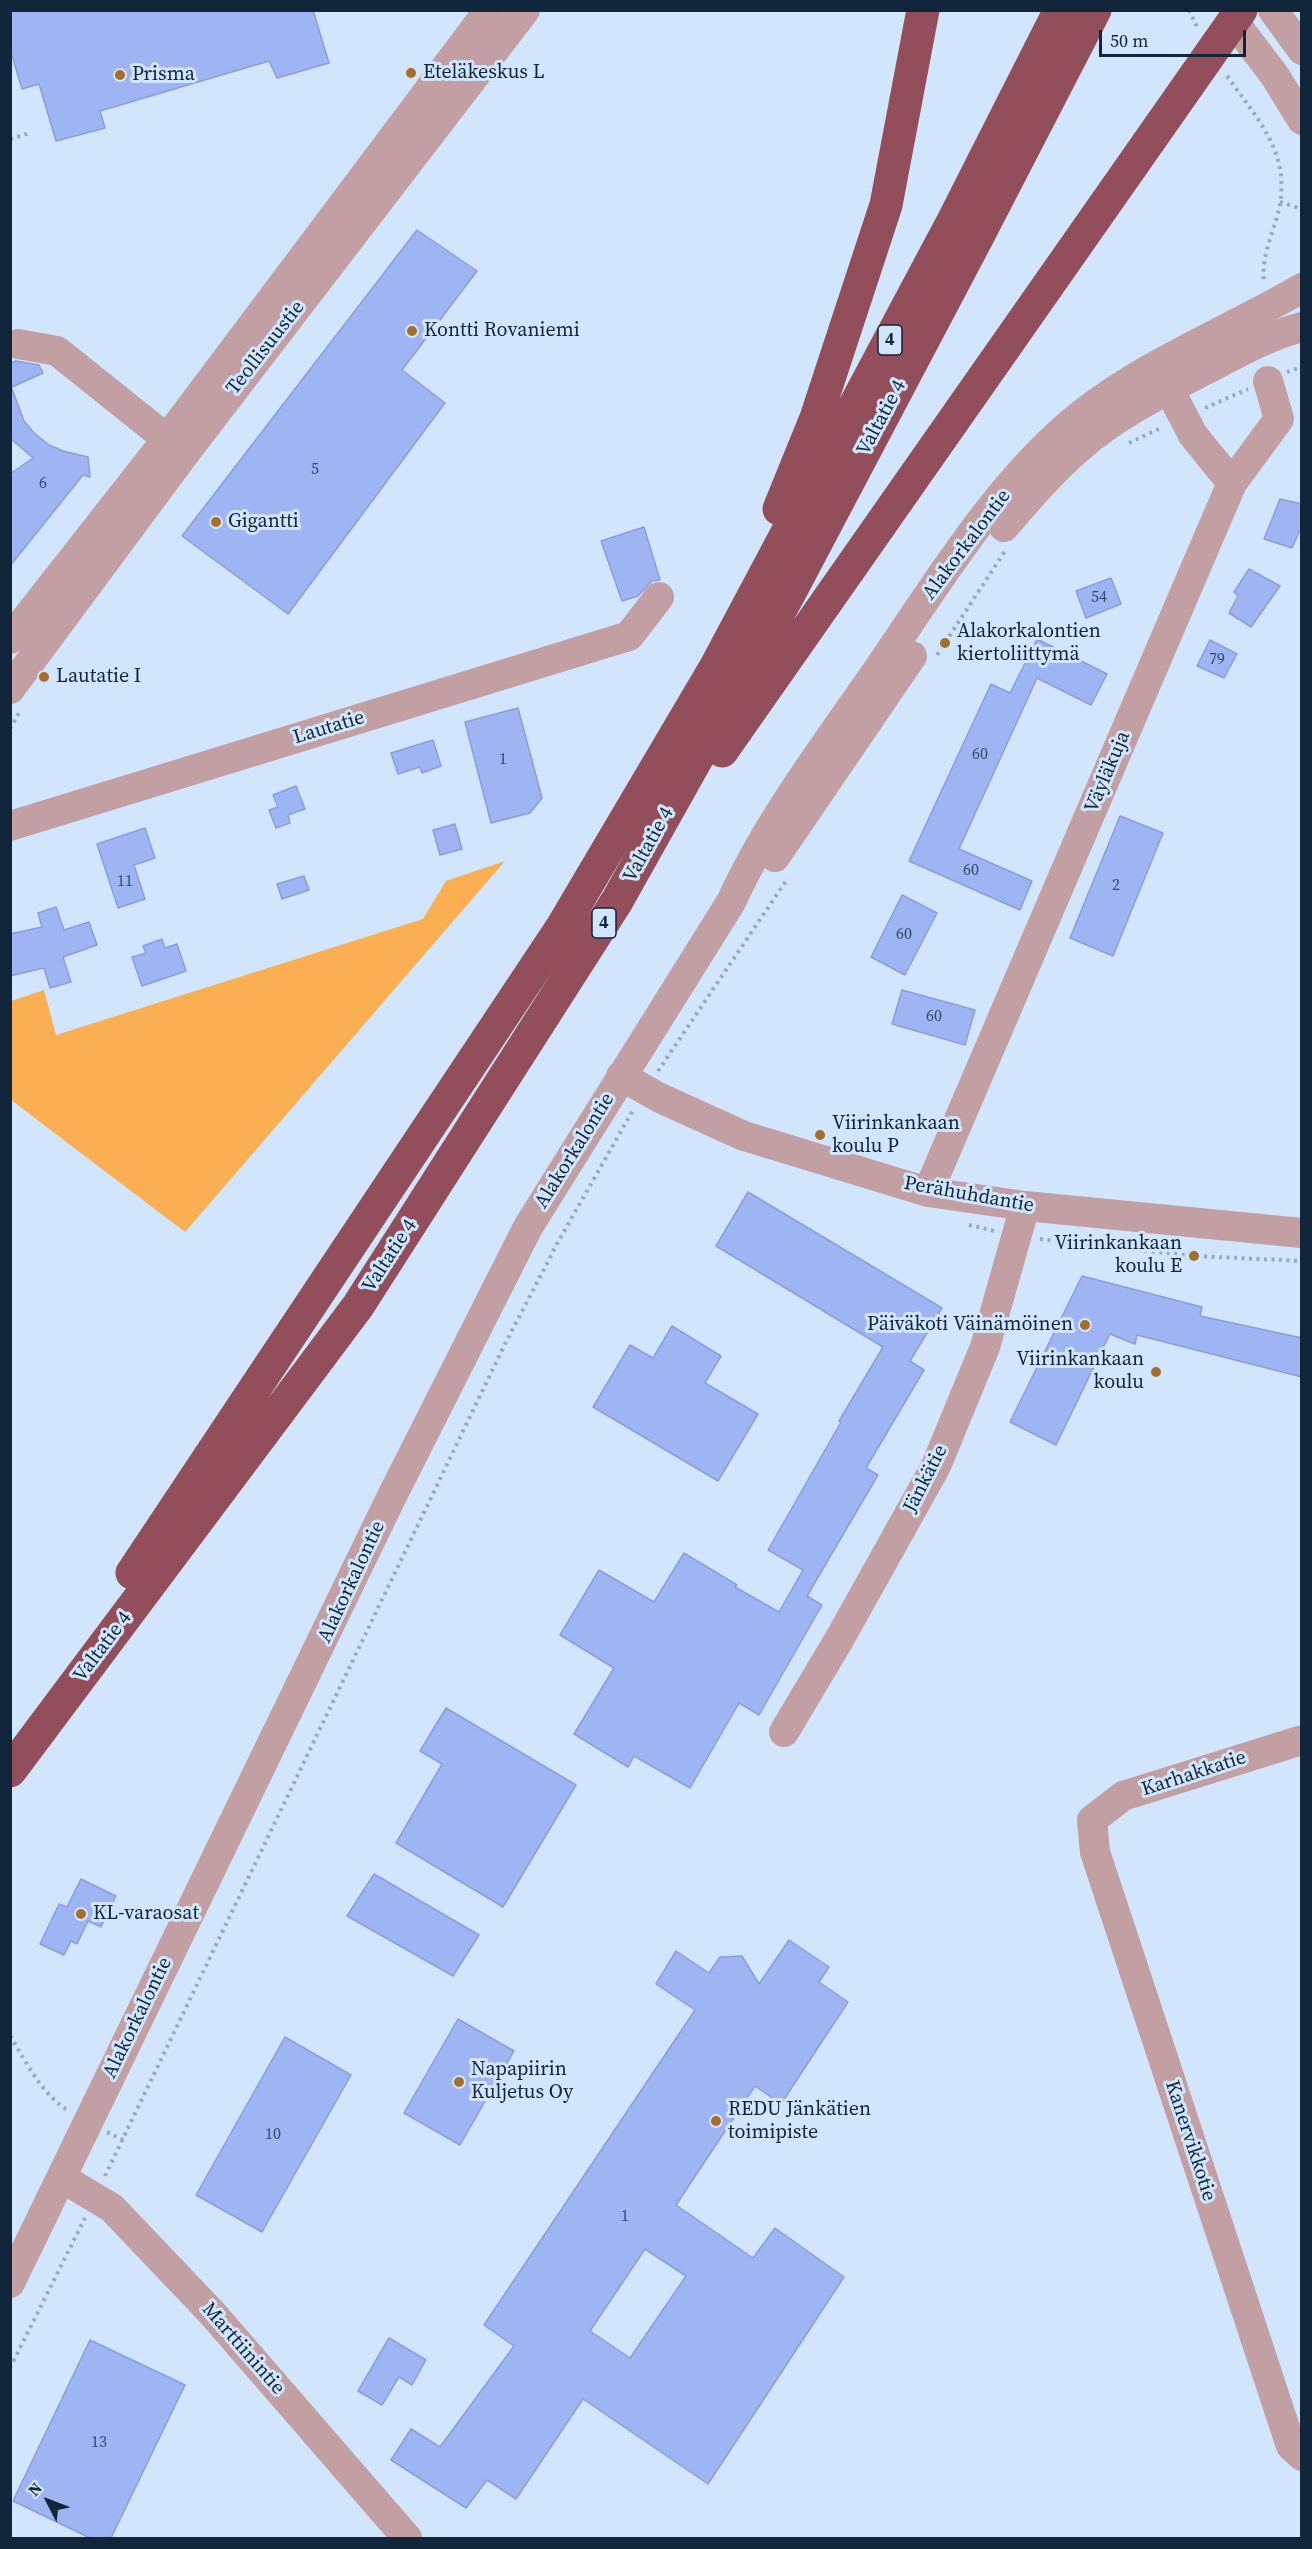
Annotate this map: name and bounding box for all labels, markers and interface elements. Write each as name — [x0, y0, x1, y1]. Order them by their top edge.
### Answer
scale bar — [1102, 18, 1249, 56]
text: 50 m — [1110, 28, 1148, 53]
place label: Eteläkeskus L — [423, 61, 545, 85]
place label: Prisma — [132, 63, 195, 87]
marker: Eteläkeskus L — [404, 66, 418, 80]
marker: Prisma — [113, 68, 127, 82]
street label: Teollisuustie — [222, 296, 310, 400]
place label: Kontti Rovaniemi — [424, 319, 580, 343]
marker: Kontti Rovaniemi — [405, 324, 419, 338]
road number: 4 — [878, 325, 902, 355]
street label: Valtatie 4 — [852, 376, 912, 460]
house number: 5 — [311, 460, 319, 480]
house number: 6 — [39, 474, 47, 494]
street label: Alakorkalontie — [918, 485, 1016, 605]
place label: Gigantti — [228, 510, 299, 534]
marker: Gigantti — [209, 515, 223, 529]
house number: 54 — [1091, 588, 1107, 608]
place label: Alakorkalontien kiertoliittymä — [957, 620, 1101, 667]
marker: Alakorkalontien kiertoliittymä — [938, 636, 952, 650]
house number: 79 — [1209, 650, 1225, 670]
place label: Lautatie I — [56, 665, 141, 689]
marker: Lautatie I — [37, 670, 51, 684]
street label: Lautatie — [291, 706, 367, 750]
street label: Väyläkuja — [1080, 728, 1136, 816]
house number: 60 — [972, 745, 988, 765]
house number: 1 — [499, 750, 507, 770]
street label: Valtatie 4 — [619, 803, 679, 887]
house number: 60 — [963, 861, 979, 881]
house number: 11 — [117, 872, 133, 892]
house number: 2 — [1112, 876, 1120, 896]
road number: 4 — [592, 908, 616, 938]
house number: 60 — [896, 925, 912, 945]
house number: 60 — [926, 1007, 942, 1027]
street label: Alakorkalontie — [530, 1089, 620, 1213]
place label: Viirinkankaan koulu P — [832, 1112, 960, 1159]
marker: Viirinkankaan koulu P — [813, 1128, 827, 1142]
street label: Perähuhdantie — [902, 1172, 1036, 1218]
street label: Valtatie 4 — [358, 1215, 422, 1297]
place label: Viirinkankaan koulu E — [1054, 1232, 1182, 1279]
marker: Viirinkankaan koulu E — [1187, 1249, 1201, 1263]
place label: Päiväkoti Väinämöinen — [867, 1313, 1073, 1337]
marker: Päiväkoti Väinämöinen — [1078, 1318, 1092, 1332]
place label: Viirinkankaan koulu — [1016, 1348, 1144, 1395]
marker: Viirinkankaan koulu — [1149, 1365, 1163, 1379]
street label: Jänkätie — [899, 1441, 953, 1517]
street label: Alakorkalontie — [313, 1517, 391, 1647]
street label: Valtatie 4 — [69, 1607, 137, 1687]
street label: Karhakkatie — [1139, 1746, 1249, 1802]
place label: KL-varaosat — [93, 1902, 199, 1926]
marker: KL-varaosat — [74, 1907, 88, 1921]
street label: Alakorkalontie — [98, 1954, 178, 2082]
place label: Napapiirin Kuljetus Oy — [471, 2058, 573, 2105]
marker: Napapiirin Kuljetus Oy — [452, 2075, 466, 2089]
street label: Kanervikkotie — [1159, 2078, 1221, 2204]
place label: REDU Jänkätien toimipiste — [728, 2098, 871, 2145]
marker: REDU Jänkätien toimipiste — [709, 2114, 723, 2128]
house number: 10 — [265, 2125, 281, 2145]
house number: 1 — [621, 2207, 629, 2227]
street label: Marttiinintie — [196, 2298, 290, 2400]
house number: 13 — [91, 2433, 107, 2453]
north arrow — [18, 2471, 78, 2531]
text: N — [23, 2477, 47, 2501]

